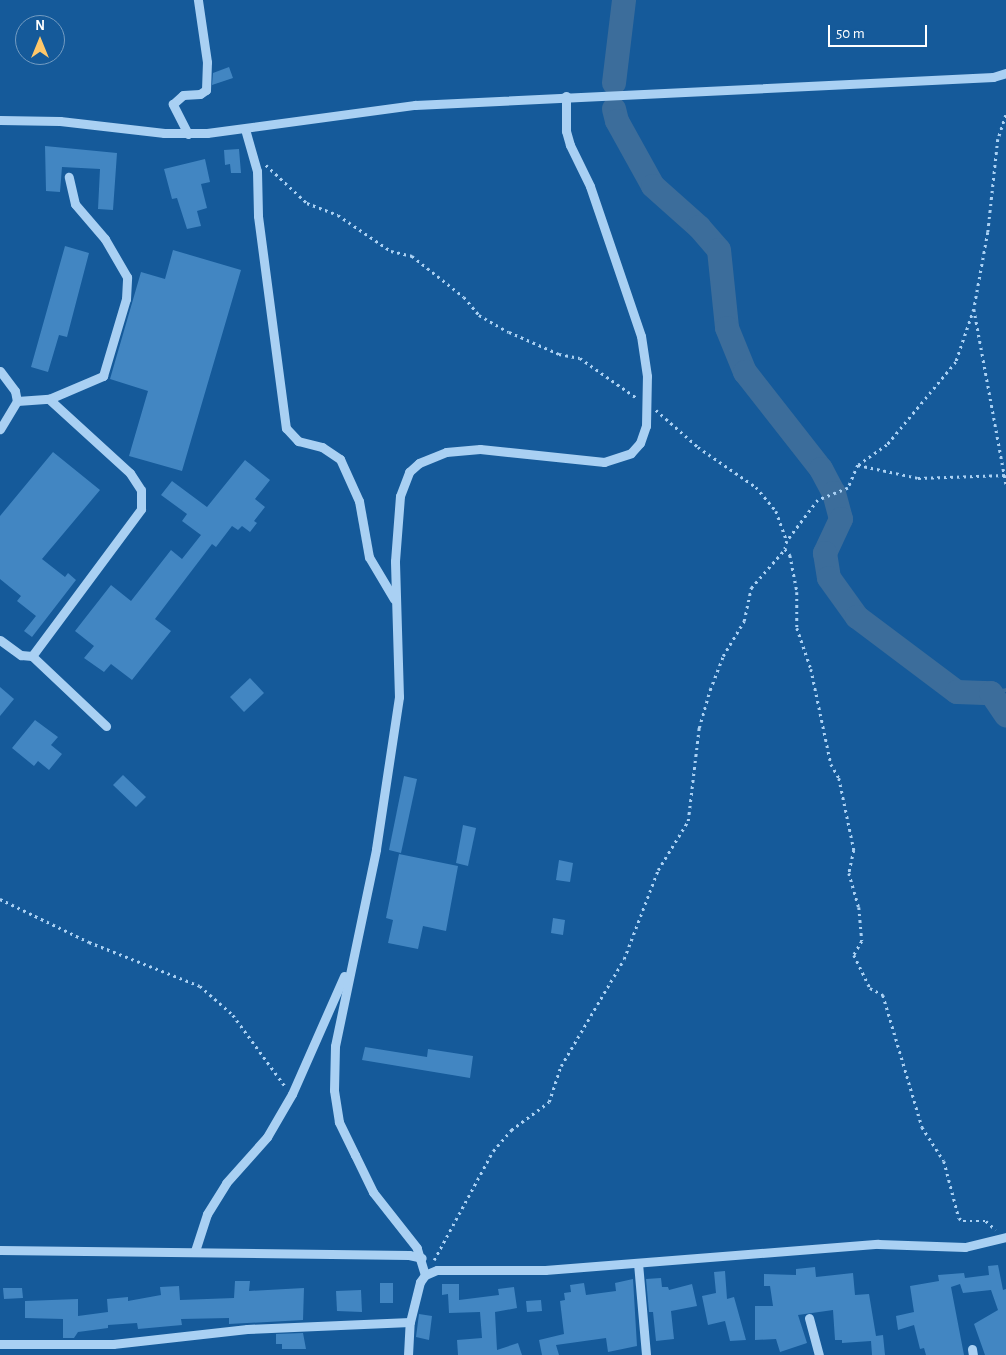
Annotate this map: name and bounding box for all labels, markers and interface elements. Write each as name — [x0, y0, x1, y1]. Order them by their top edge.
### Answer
north arrow — [15, 15, 65, 65]
scale bar — [831, 15, 930, 47]
text: N — [35, 19, 45, 33]
text: 50 m — [836, 26, 865, 41]

